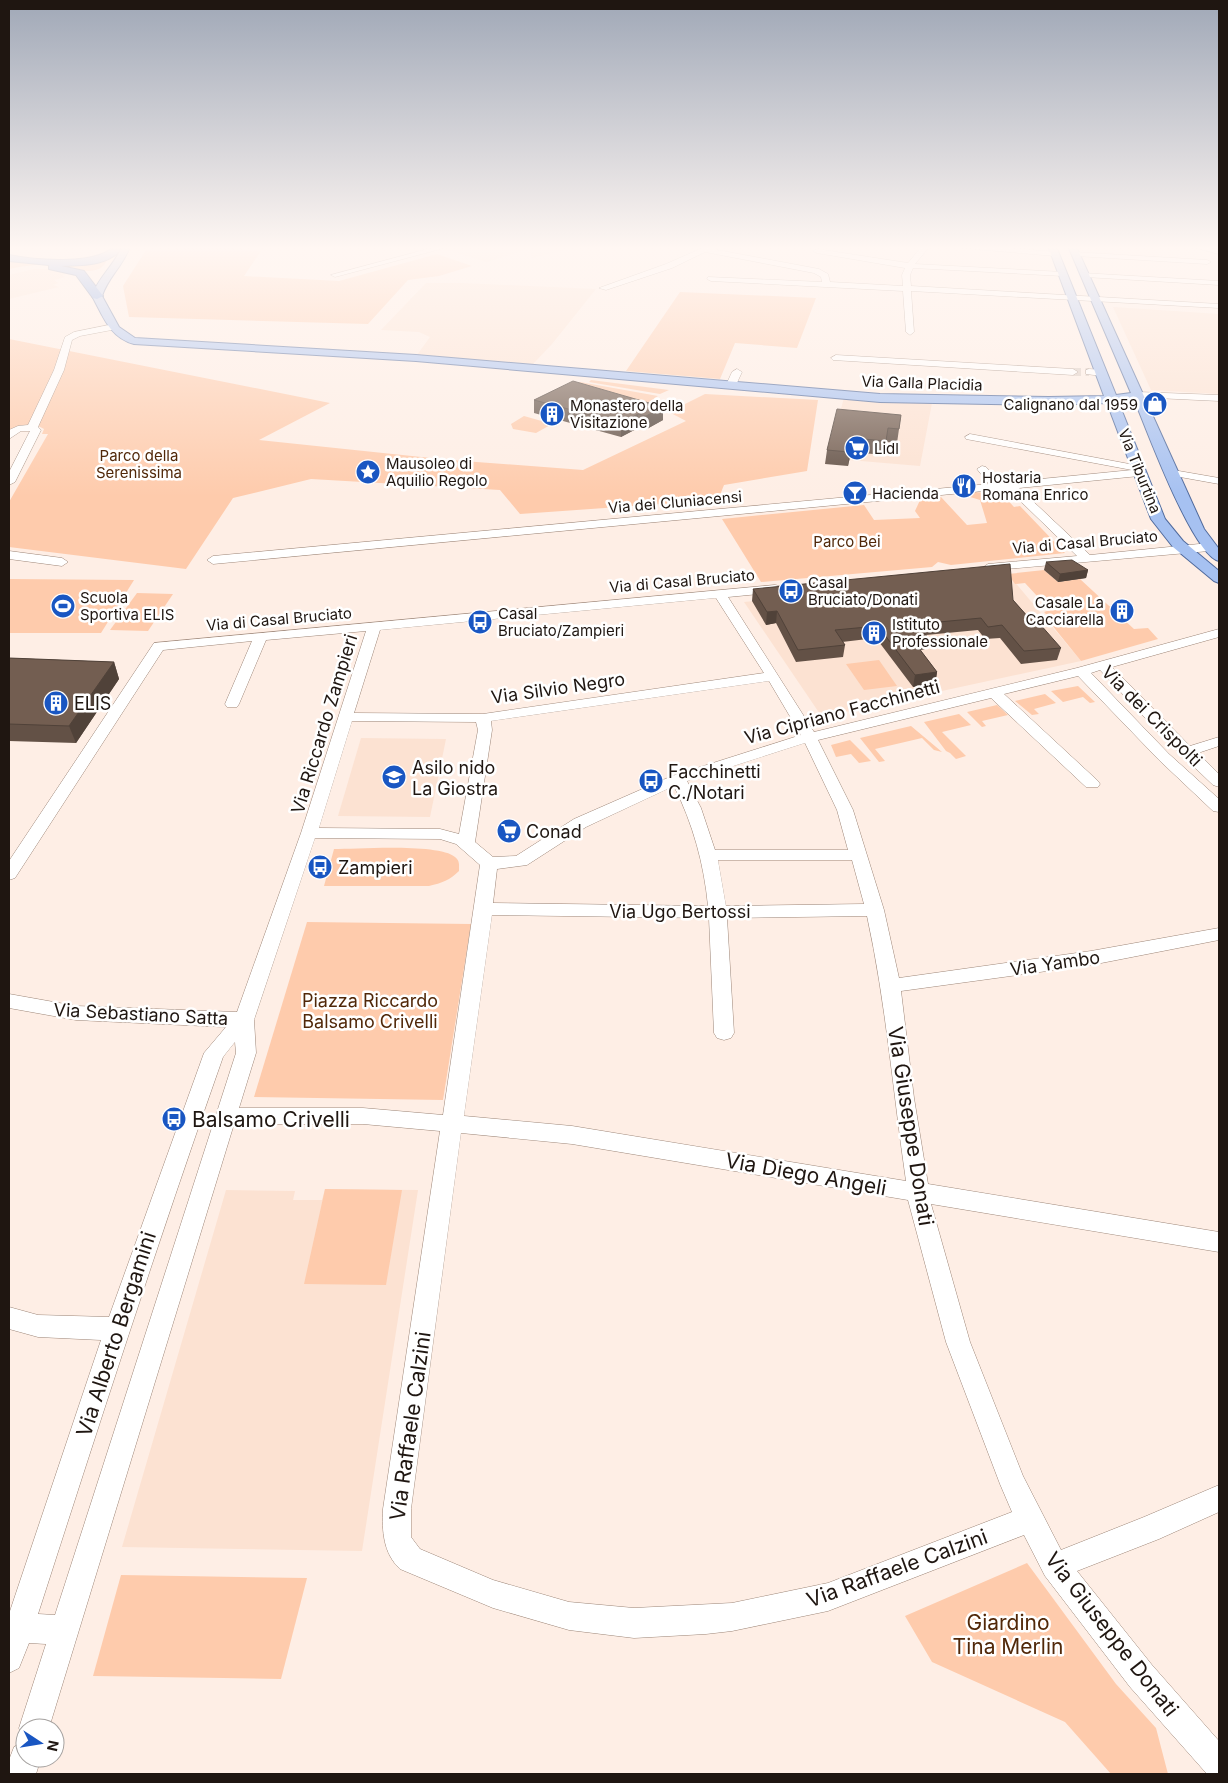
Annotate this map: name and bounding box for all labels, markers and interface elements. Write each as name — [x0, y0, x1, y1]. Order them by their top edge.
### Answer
street label: Via Galla Placidia — [861, 371, 983, 395]
shop icon: Calignano dal 1959 — [1142, 391, 1168, 417]
place label: Calignano dal 1959 — [1004, 395, 1138, 414]
place label: Monastero della Visitazione — [570, 396, 683, 432]
building icon: Monastero della Visitazione — [539, 401, 565, 427]
street label: Via Tiburtina — [1114, 426, 1166, 516]
supermarket icon: Lidl — [844, 435, 870, 461]
place label: Lidl — [874, 439, 899, 458]
park label: Parco della Serenissima — [96, 446, 182, 482]
place label: Mausoleo di Aquilio Regolo — [386, 454, 488, 490]
place icon: Mausoleo di Aquilio Regolo — [355, 459, 381, 485]
place label: Hostaria Romana Enrico — [982, 468, 1088, 504]
restaurant icon: Hostaria Romana Enrico — [951, 473, 977, 499]
bar icon: Hacienda — [842, 480, 868, 506]
place label: Hacienda — [872, 484, 939, 503]
street label: Via dei Cluniacensi — [607, 487, 743, 517]
street label: Via di Casal Bruciato — [1011, 526, 1159, 558]
park label: Parco Bei — [813, 532, 881, 551]
street label: Via di Casal Bruciato — [608, 565, 756, 597]
place label: Casal Bruciato/Donati — [808, 573, 918, 609]
bus stop icon: Casal Bruciato/Donati — [778, 578, 804, 604]
place label: Scuola Sportiva ELIS — [80, 588, 174, 624]
sports icon: Scuola Sportiva ELIS — [50, 593, 76, 619]
place label: Casale La Cacciarella — [1026, 593, 1104, 629]
building icon: Casale La Cacciarella — [1109, 598, 1135, 624]
street label: Via di Casal Bruciato — [205, 603, 353, 635]
place label: Casal Bruciato/Zampieri — [498, 604, 624, 640]
bus stop icon: Casal Bruciato/Zampieri — [467, 609, 493, 635]
place label: Istituto Professionale — [892, 615, 988, 651]
building icon: Istituto Professionale — [861, 620, 887, 646]
street label: Via Riccardo Zampieri — [287, 632, 361, 816]
street label: Via dei Crispolti — [1097, 661, 1207, 771]
street label: Via Silvio Negro — [490, 668, 626, 708]
street label: Via Cipriano Facchinetti — [742, 676, 942, 748]
building icon: ELIS — [43, 690, 69, 716]
place label: ELIS — [74, 693, 111, 714]
place label: Asilo nido La Giostra — [412, 757, 498, 799]
place label: Facchinetti C./Notari — [668, 761, 761, 803]
school or university icon: Asilo nido La Giostra — [381, 764, 407, 790]
bus stop icon: Facchinetti C./Notari — [638, 768, 664, 794]
supermarket icon: Conad — [496, 818, 522, 844]
place label: Conad — [526, 821, 582, 842]
bus stop icon: Zampieri — [307, 854, 333, 880]
place label: Zampieri — [338, 857, 413, 878]
street label: Via Ugo Bertossi — [609, 901, 751, 922]
street label: Via Yambo — [1009, 946, 1101, 980]
park label: Piazza Riccardo Balsamo Crivelli — [302, 990, 438, 1032]
street label: Via Sebastiano Satta — [53, 999, 229, 1029]
street label: Via Giuseppe Donati — [883, 1025, 939, 1227]
bus stop icon: Balsamo Crivelli — [161, 1106, 187, 1132]
place label: Balsamo Crivelli — [192, 1107, 350, 1132]
street label: Via Diego Angeli — [723, 1148, 889, 1200]
street label: Via Alberto Bergamini — [71, 1228, 161, 1440]
street label: Via Raffaele Calzini — [384, 1330, 436, 1522]
street label: Via Raffaele Calzini — [803, 1524, 991, 1612]
street label: Via Giuseppe Donati — [1040, 1547, 1184, 1721]
park label: Giardino Tina Merlin — [953, 1610, 1063, 1659]
north arrow — [15, 1718, 65, 1768]
text: N — [44, 1739, 63, 1753]

